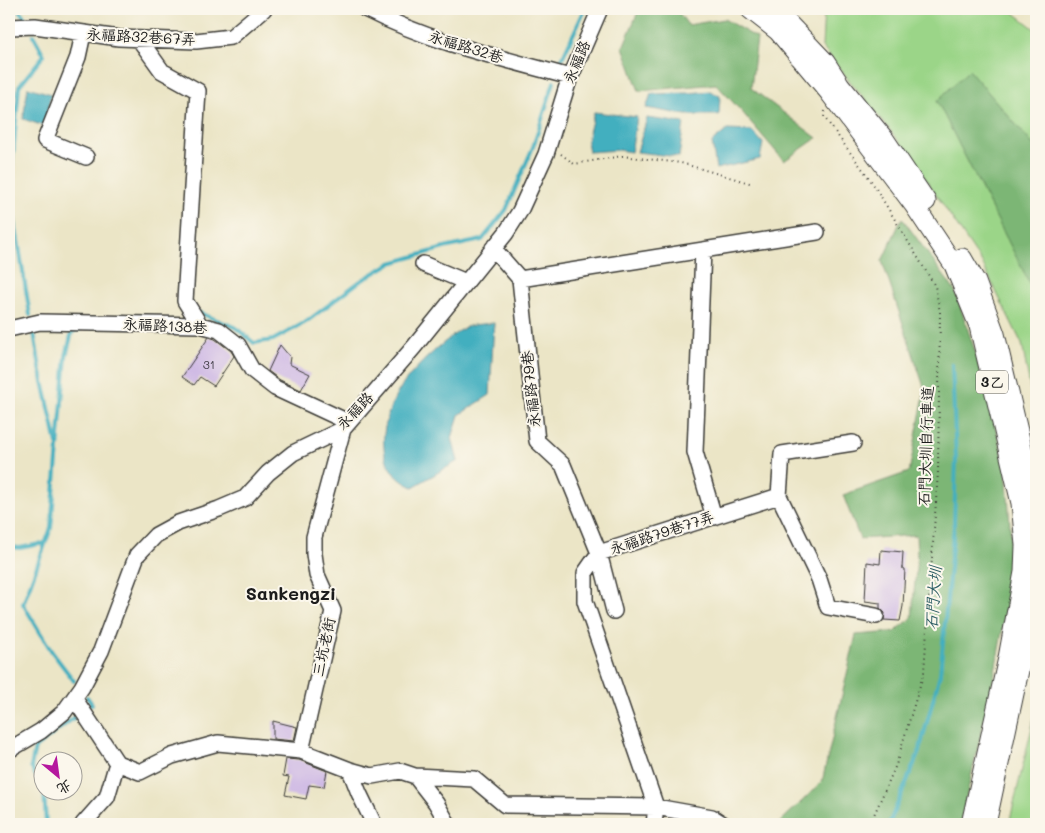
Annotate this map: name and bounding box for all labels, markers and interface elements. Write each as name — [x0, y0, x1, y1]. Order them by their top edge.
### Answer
street label: 永福路32巷67弄 — [86, 23, 196, 49]
street label: 永福路32巷 — [426, 25, 506, 67]
street label: 永福路 — [558, 37, 594, 86]
street label: 永福路138巷 — [122, 313, 208, 337]
street label: 永福路79巷 — [516, 350, 544, 429]
house number: 31 — [203, 356, 215, 372]
road number: 3乙 — [976, 371, 1008, 394]
street label: 石門大圳自行車道 — [913, 386, 937, 506]
street label: 永福路 — [331, 387, 377, 433]
street label: 永福路79巷77弄 — [607, 506, 717, 558]
water label: 石門大圳 — [920, 563, 945, 631]
district label: Sankengzi — [246, 581, 336, 605]
street label: 三坑老街 — [307, 615, 339, 678]
north arrow — [32, 750, 82, 800]
text: 北 — [54, 776, 75, 800]

